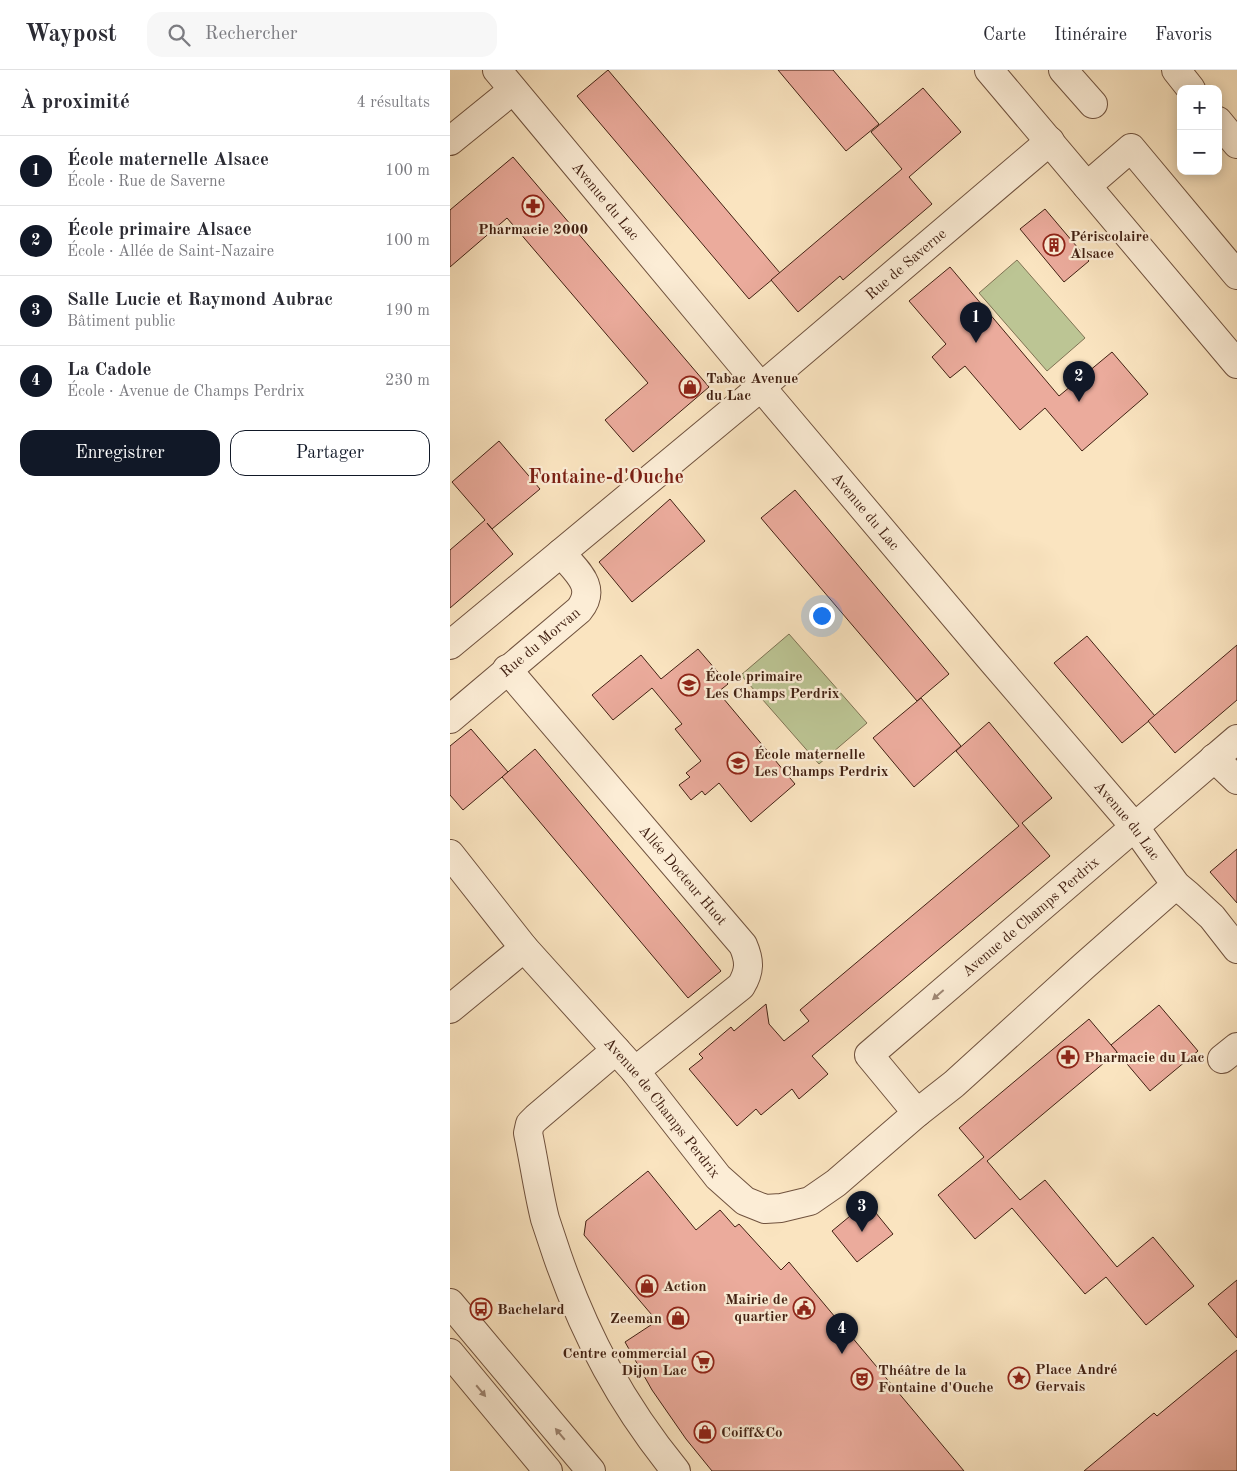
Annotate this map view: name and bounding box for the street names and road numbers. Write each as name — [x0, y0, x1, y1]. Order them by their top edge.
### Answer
street label: Avenue du Lac — [568, 160, 641, 244]
street label: Rue de Saverne — [864, 227, 950, 303]
street label: Avenue du Lac — [828, 471, 902, 554]
street label: Rue du Morvan — [498, 606, 584, 681]
street label: Avenue du Lac — [1090, 779, 1162, 864]
street label: Allée Docteur Huot — [635, 823, 729, 929]
street label: Avenue de Champs Perdrix — [960, 855, 1103, 980]
street label: Avenue de Champs Perdrix — [600, 1036, 722, 1182]

